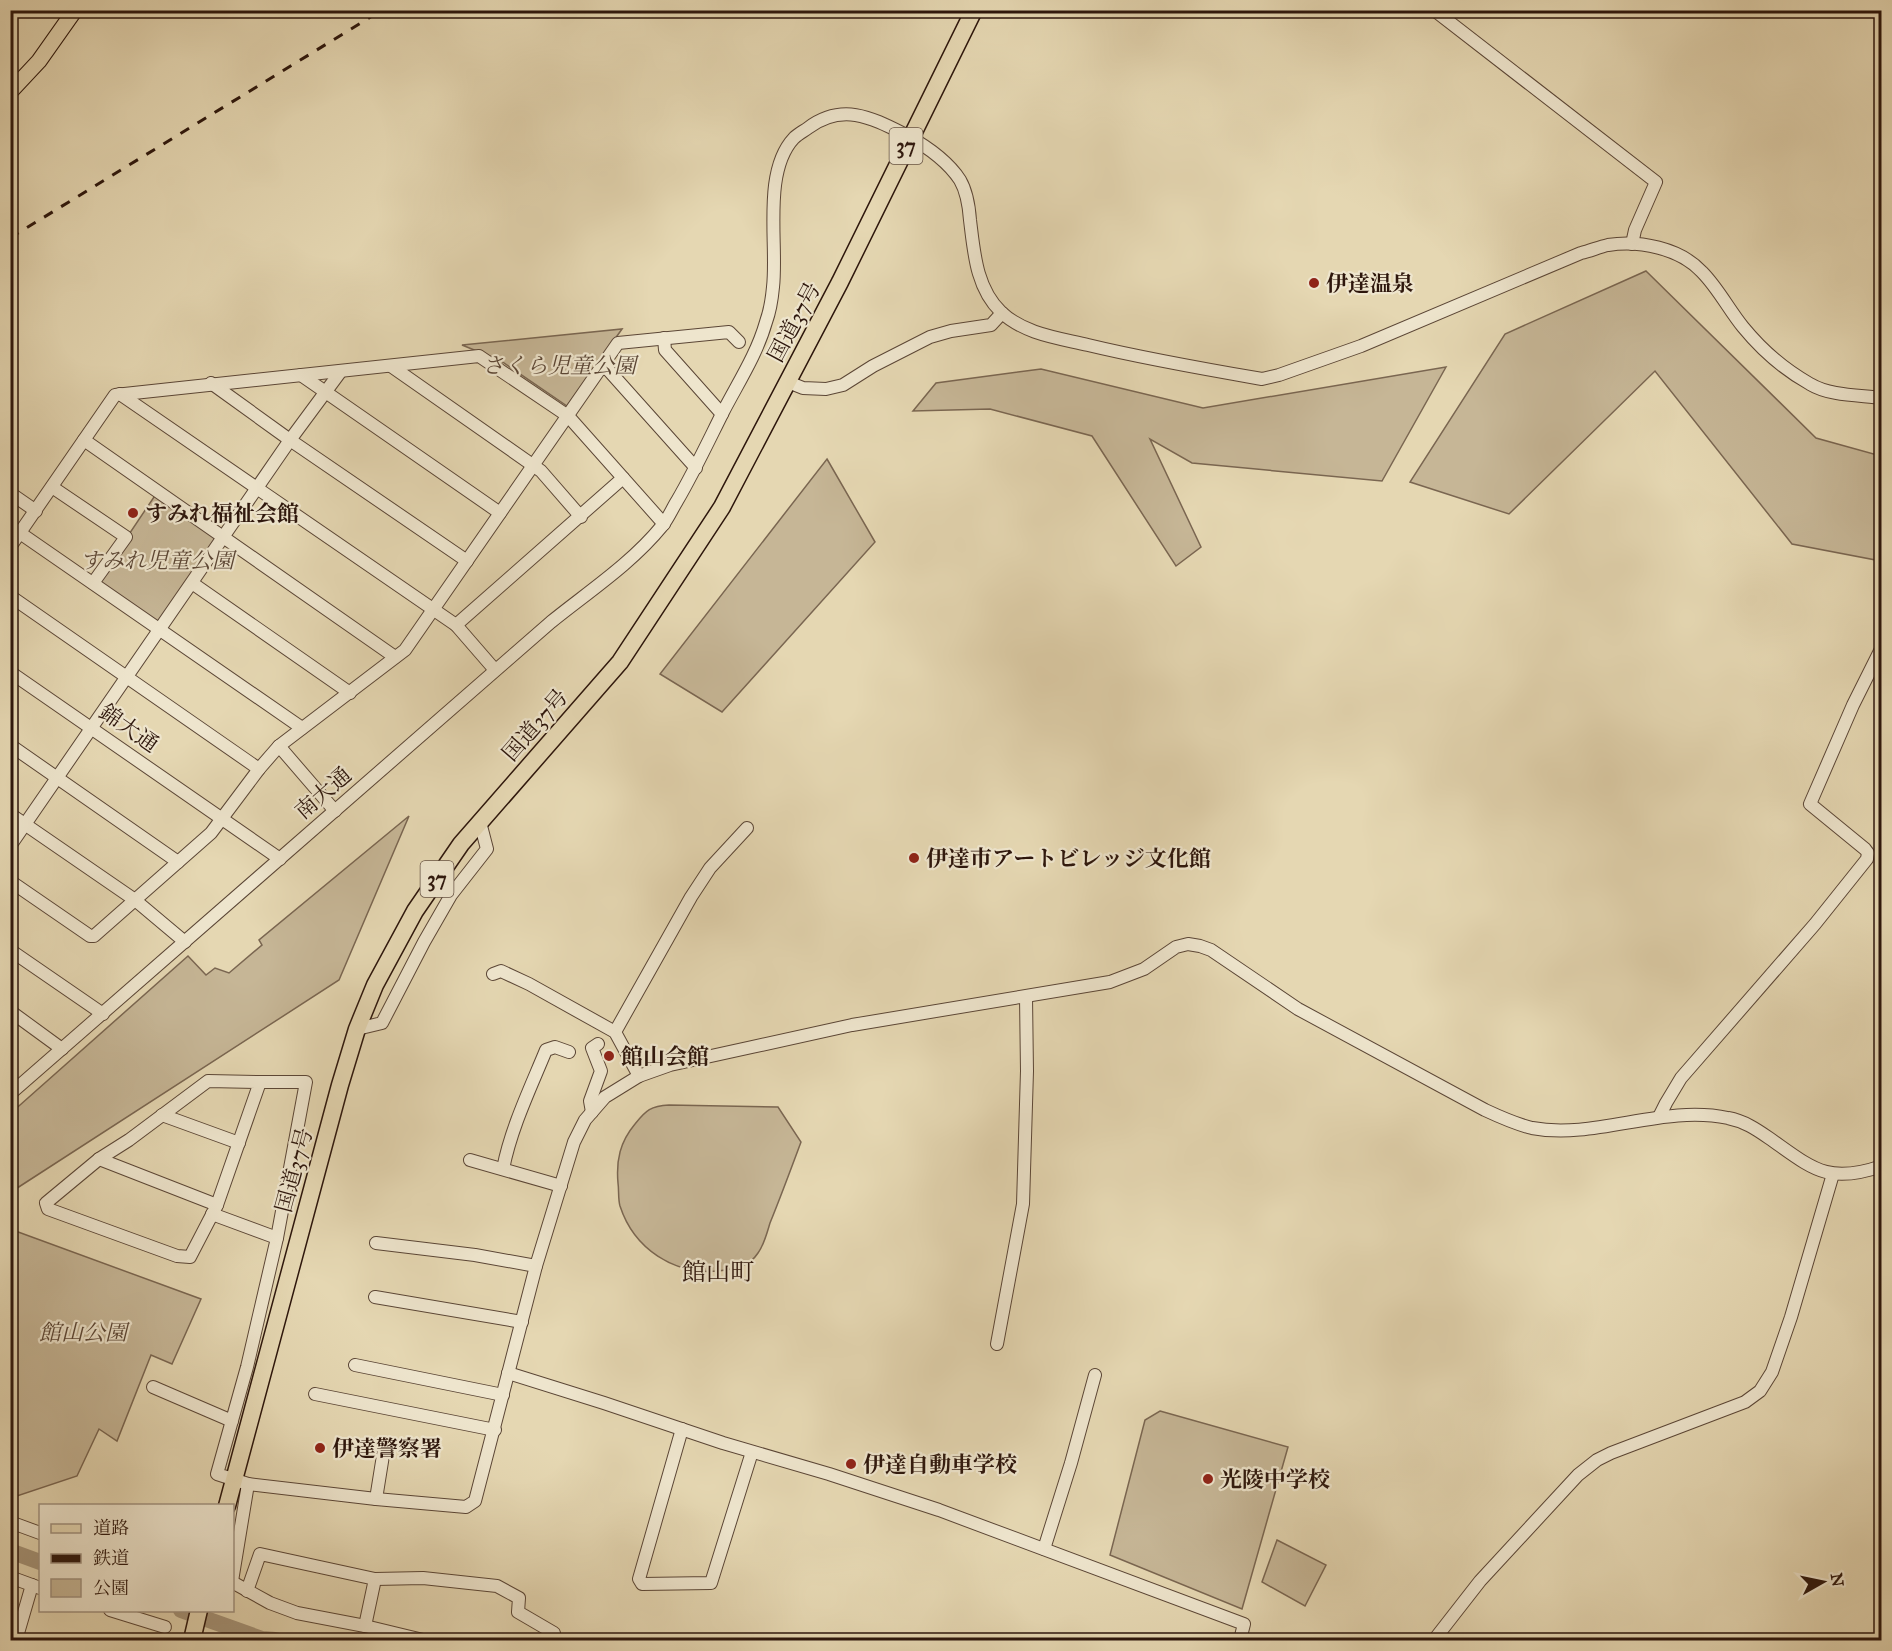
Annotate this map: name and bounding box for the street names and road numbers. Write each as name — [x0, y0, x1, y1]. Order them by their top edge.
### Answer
road number: 37 — [890, 128, 922, 164]
street label: 国道37号 — [762, 277, 826, 367]
street label: 国道37号 — [496, 683, 574, 767]
street label: 錦大通 — [94, 698, 164, 758]
street label: 南大通 — [289, 761, 357, 825]
road number: 37 — [420, 861, 454, 897]
street label: 国道37号 — [270, 1125, 318, 1215]

